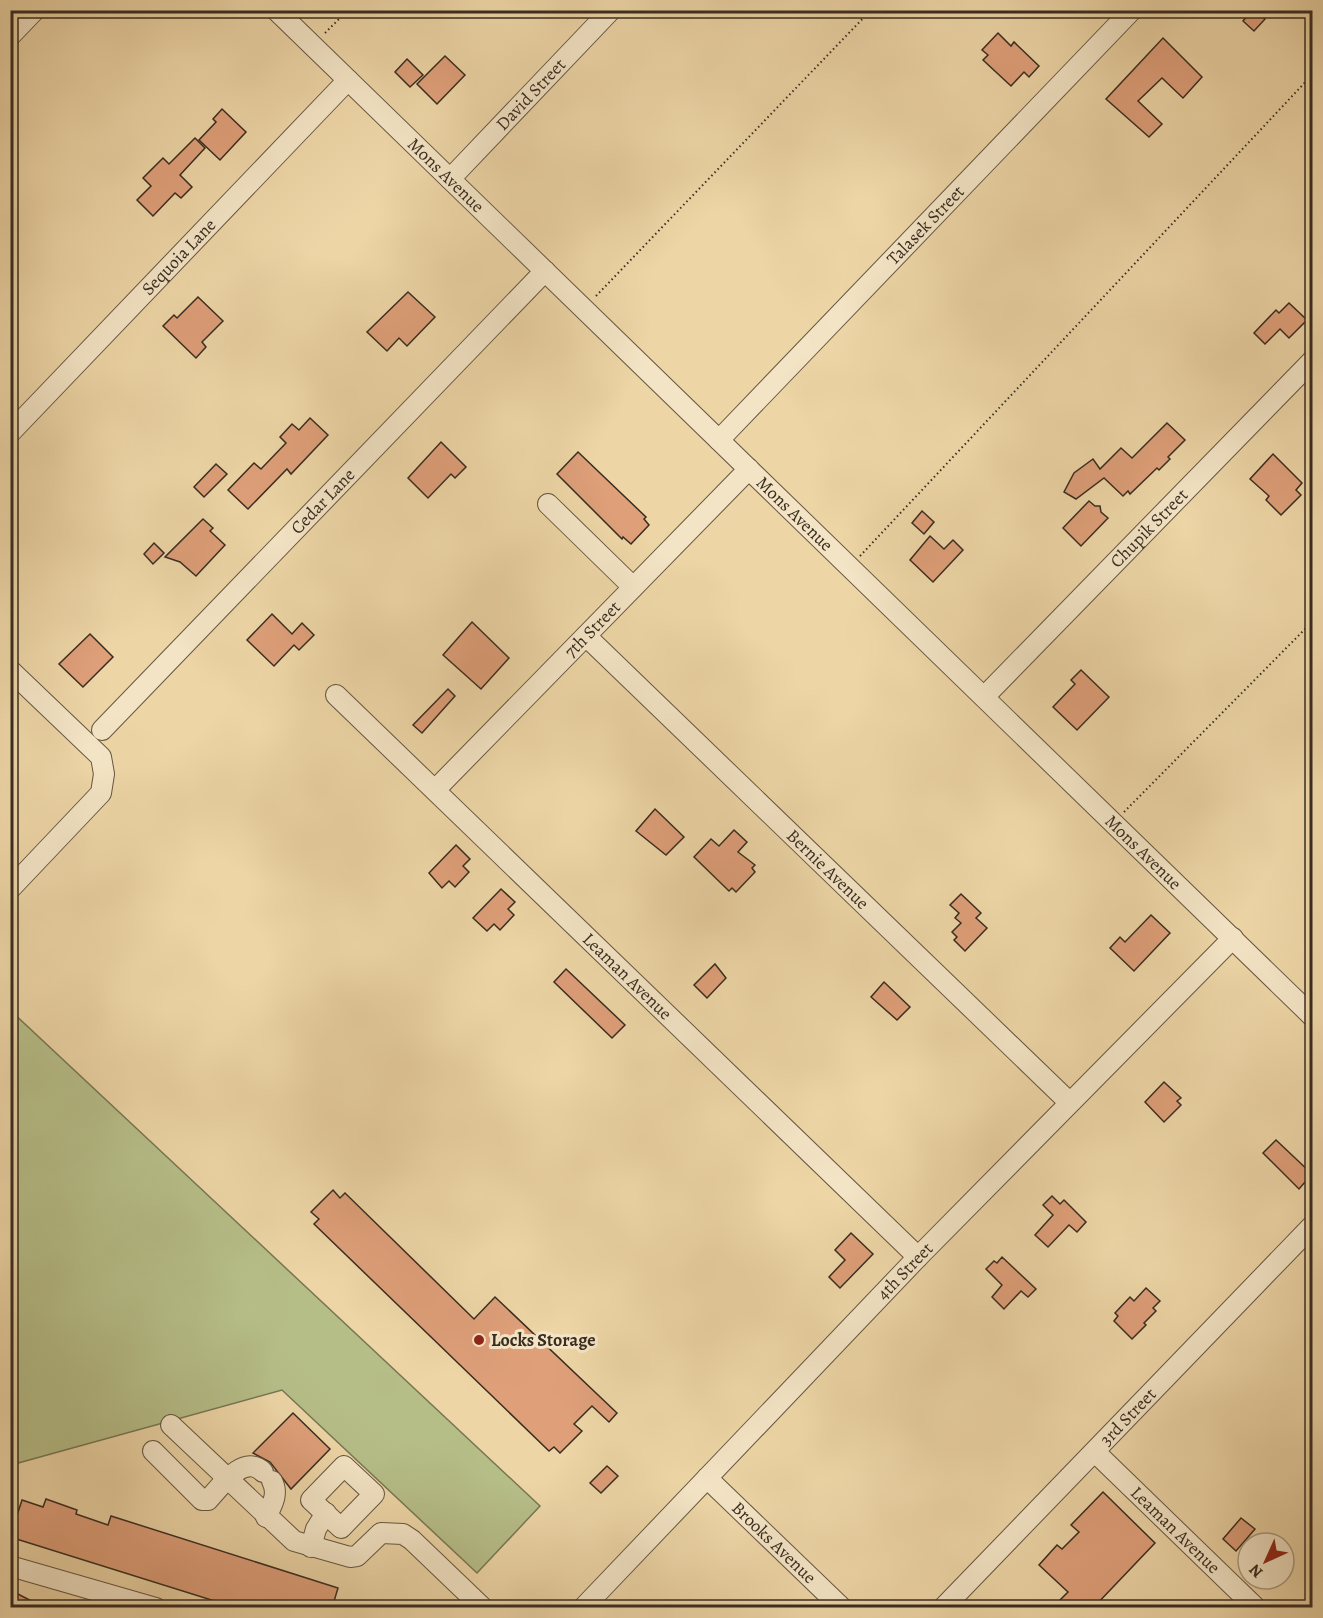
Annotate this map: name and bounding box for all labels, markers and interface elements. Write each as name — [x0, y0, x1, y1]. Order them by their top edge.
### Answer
street label: David Street — [491, 53, 571, 136]
street label: Mons Avenue — [402, 132, 490, 218]
street label: Talasek Street — [881, 180, 970, 270]
street label: Sequoia Lane — [136, 213, 221, 300]
street label: Cedar Lane — [285, 463, 360, 539]
street label: Mons Avenue — [751, 471, 838, 556]
street label: Chupik Street — [1105, 483, 1193, 573]
street label: 7th Street — [559, 595, 626, 663]
street label: Mons Avenue — [1100, 809, 1187, 895]
street label: Bernie Avenue — [781, 824, 874, 915]
street label: Leaman Avenue — [577, 927, 677, 1025]
street label: 4th Street — [871, 1237, 938, 1305]
place label: Locks Storage — [491, 1328, 596, 1352]
marker: Locks Storage — [472, 1333, 486, 1347]
street label: 3rd Street — [1094, 1382, 1161, 1451]
street label: Leaman Avenue — [1125, 1481, 1225, 1579]
street label: Brooks Avenue — [727, 1496, 821, 1589]
north arrow — [1236, 1531, 1296, 1591]
text: N — [1244, 1559, 1268, 1583]

